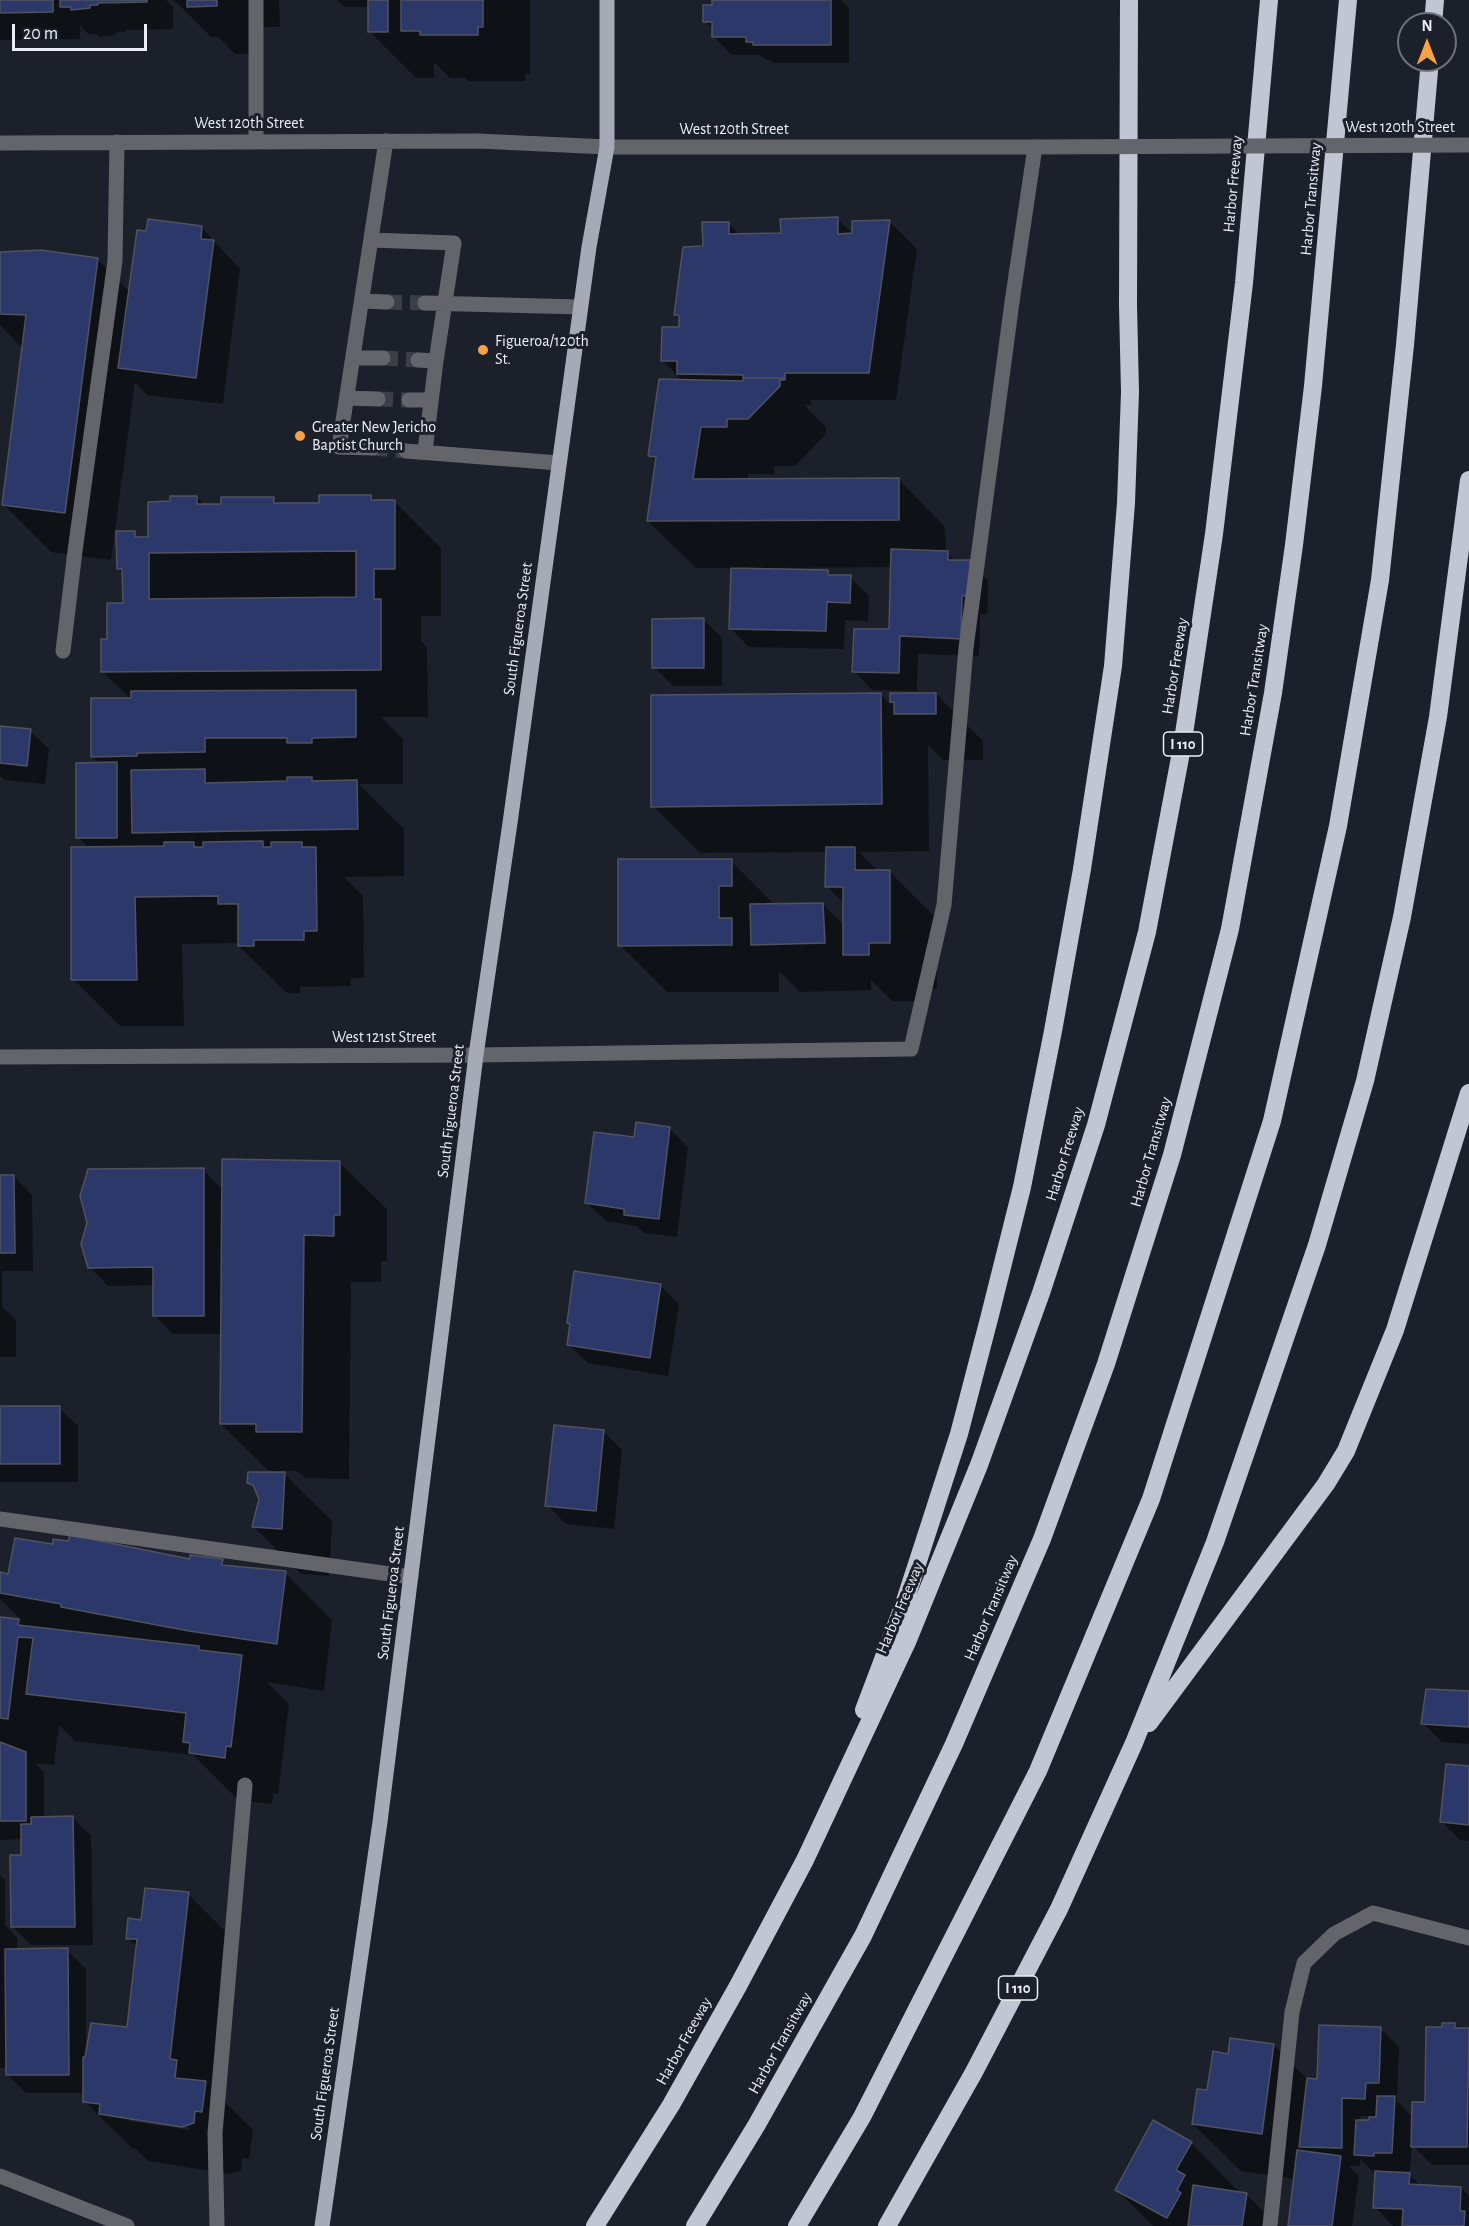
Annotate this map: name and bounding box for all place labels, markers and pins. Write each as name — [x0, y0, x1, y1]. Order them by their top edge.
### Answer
place label: Figueroa/120th St. — [495, 331, 589, 369]
marker: Figueroa/120th St. — [476, 343, 490, 357]
place label: Greater New Jericho Baptist Church — [312, 417, 436, 455]
marker: Greater New Jericho Baptist Church — [293, 429, 307, 443]

